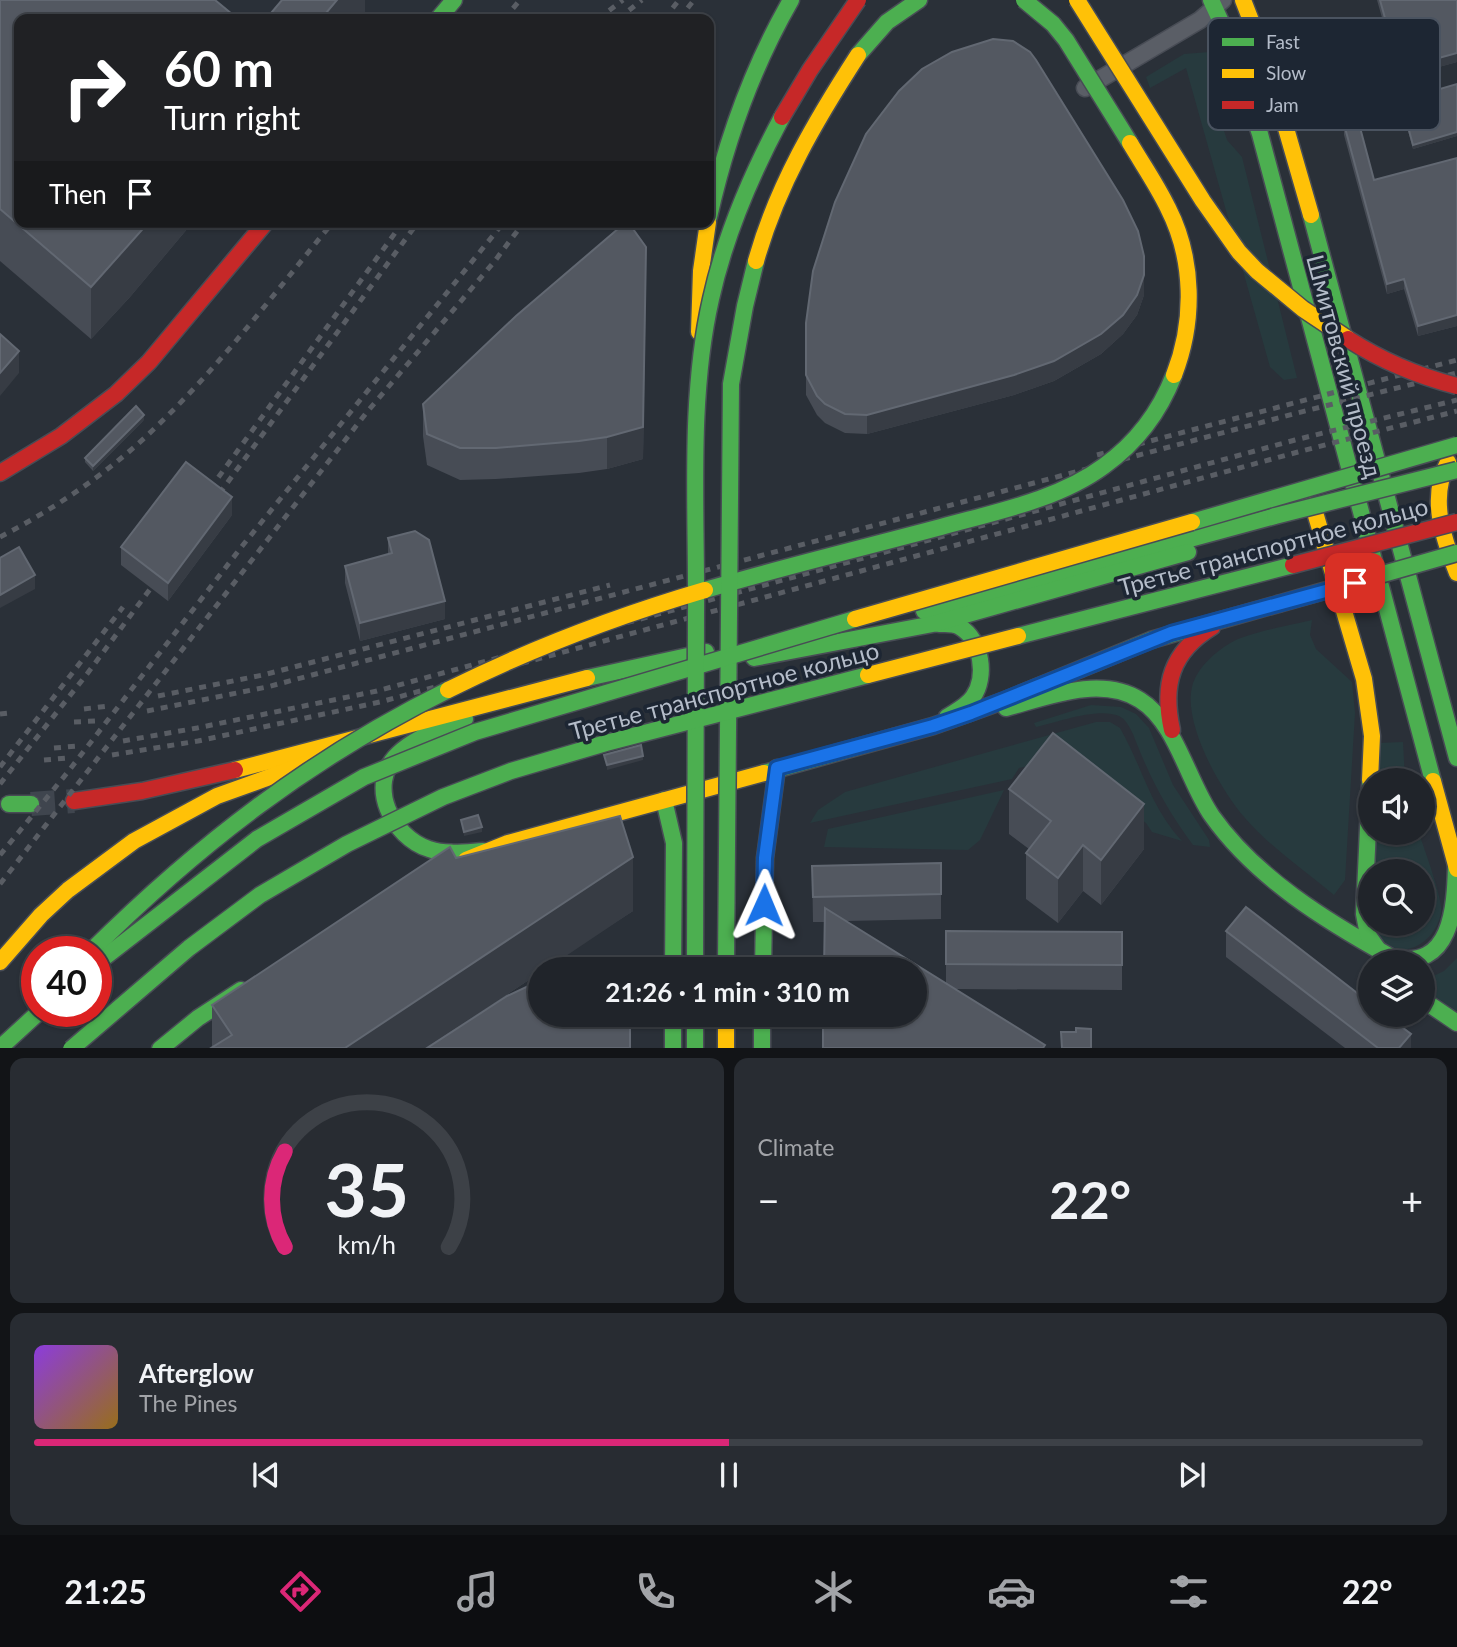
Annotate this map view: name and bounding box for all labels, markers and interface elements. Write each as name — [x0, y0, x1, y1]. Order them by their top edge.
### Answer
legend — [1208, 18, 1440, 130]
text: Fast — [1266, 30, 1300, 53]
text: 60 m — [164, 39, 274, 97]
icon: right — [49, 42, 140, 133]
text: Slow — [1266, 61, 1306, 84]
text: Jam — [1266, 93, 1299, 116]
text: Turn right — [164, 98, 300, 137]
icon: arrive — [121, 175, 159, 213]
text: Then — [49, 178, 107, 210]
street label: Шмитовский проезд — [1301, 251, 1389, 481]
street label: Третье транспортное кольцо — [1115, 491, 1431, 601]
pin — [1325, 553, 1385, 613]
icon: arrive — [1336, 564, 1374, 602]
street label: Третье транспортное кольцо — [566, 635, 882, 745]
map controls — [1358, 768, 1435, 1027]
button: sound — [1358, 768, 1435, 845]
button: search — [1358, 859, 1435, 936]
position arrow — [727, 868, 801, 942]
speed limit sign: 40 — [21, 936, 112, 1027]
button: layers — [1358, 950, 1435, 1027]
text: 21:26 · 1 min · 310 m — [605, 976, 850, 1008]
text: Climate — [758, 1133, 834, 1161]
text: 35 — [325, 1145, 409, 1233]
text: 22° — [1049, 1168, 1131, 1230]
text: − — [758, 1177, 780, 1223]
text: + — [1401, 1177, 1423, 1223]
text: km/h — [337, 1228, 396, 1258]
text: Afterglow — [139, 1357, 254, 1389]
text: The Pines — [139, 1389, 237, 1417]
icon: previous — [247, 1456, 285, 1494]
icon: pause — [710, 1456, 748, 1494]
icon: next — [1173, 1456, 1211, 1494]
icon: directions — [276, 1567, 325, 1616]
icon: music — [453, 1567, 502, 1616]
icon: phone — [631, 1567, 680, 1616]
icon: climate — [809, 1567, 858, 1616]
icon: car — [987, 1567, 1036, 1616]
icon: filters — [1164, 1567, 1213, 1616]
text: 21:25 — [64, 1572, 147, 1611]
text: 22° — [1342, 1572, 1393, 1611]

